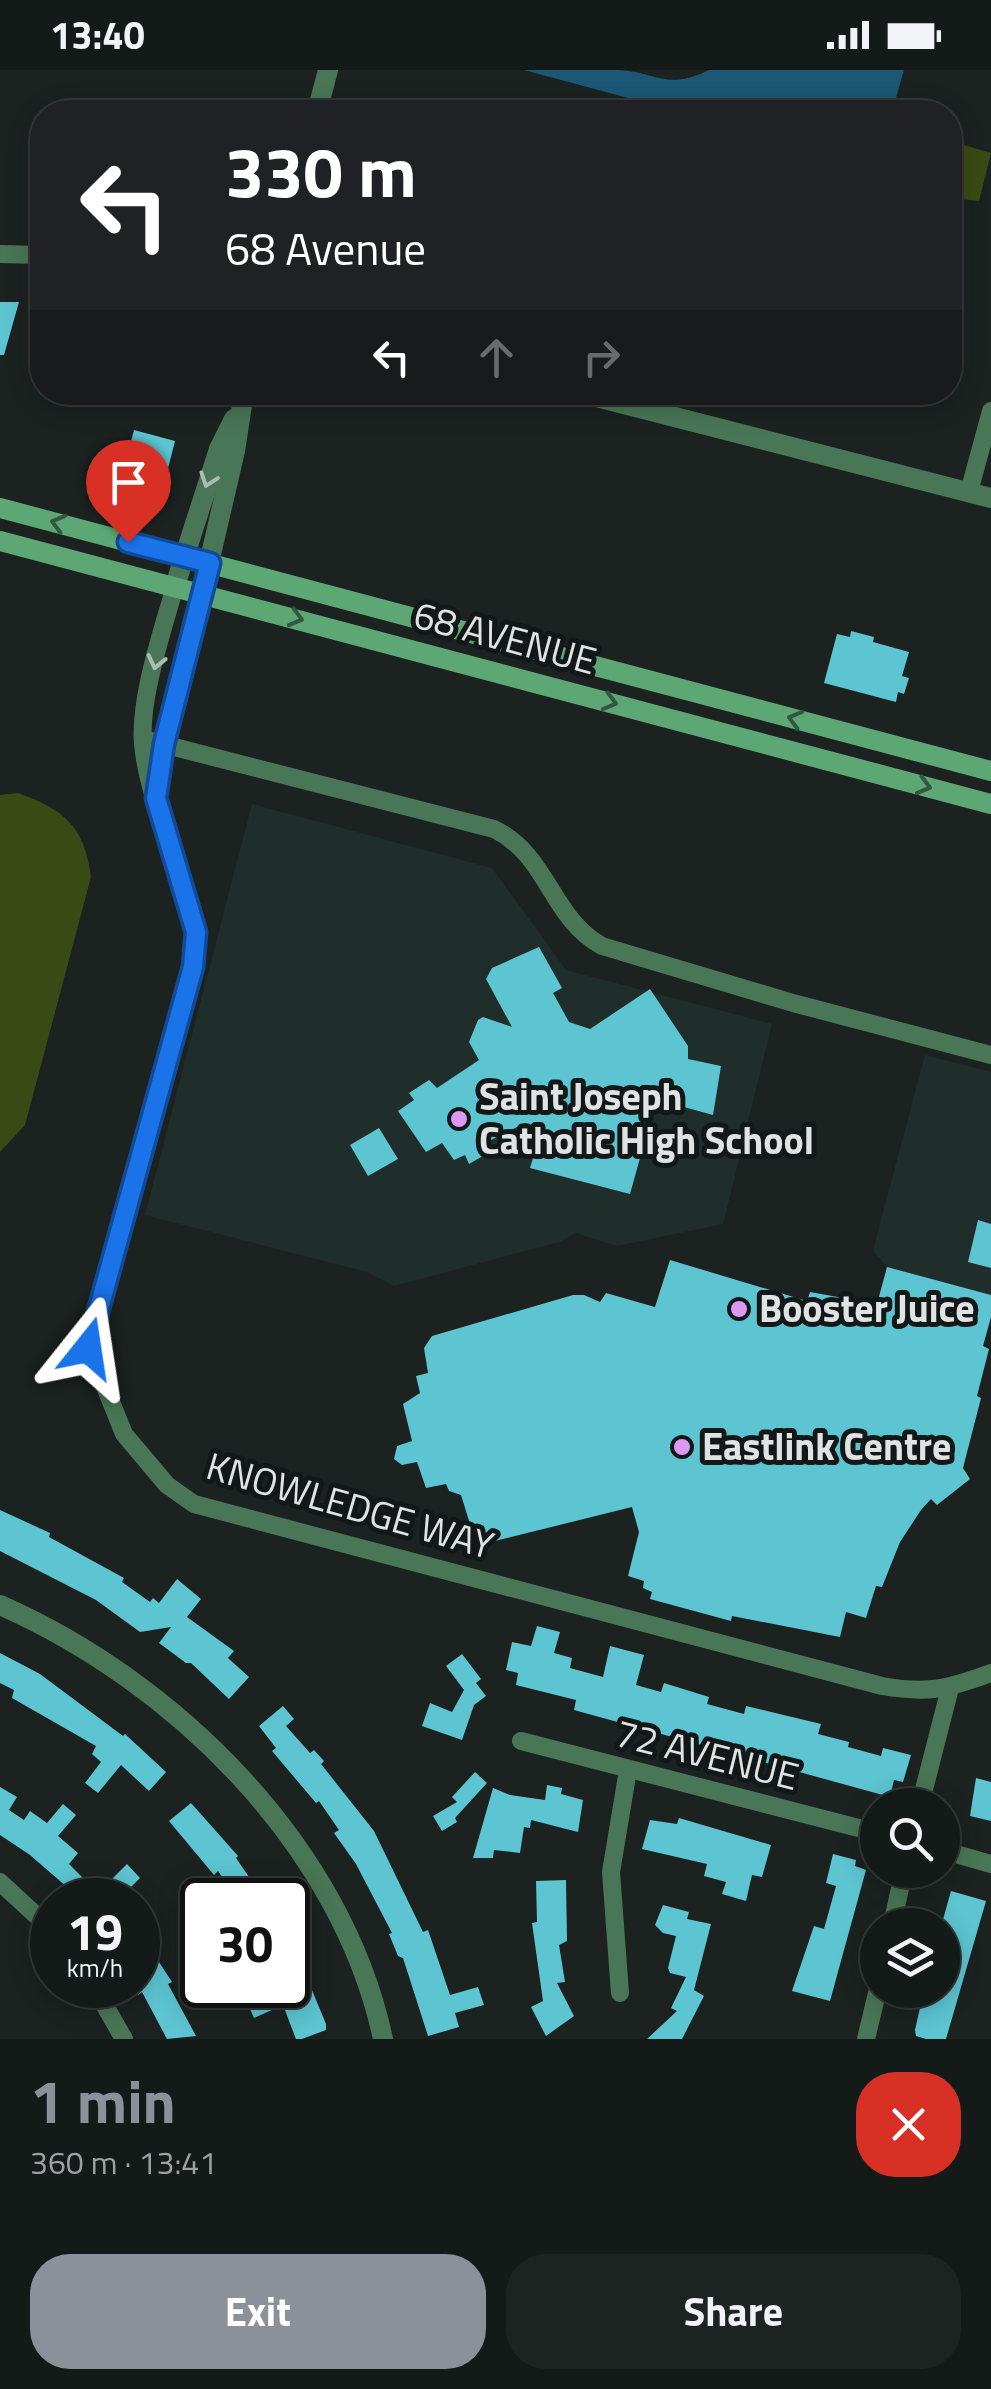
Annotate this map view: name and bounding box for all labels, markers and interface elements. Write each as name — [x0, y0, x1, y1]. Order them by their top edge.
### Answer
text: 13:40 — [50, 6, 145, 64]
text: 330 m — [225, 118, 417, 224]
icon: left — [60, 140, 190, 270]
text: 68 Avenue — [225, 214, 426, 282]
icon: left — [364, 330, 419, 385]
icon: ahead — [469, 330, 524, 385]
icon: right — [574, 330, 629, 385]
pin — [86, 440, 171, 543]
icon: arrive — [101, 455, 156, 510]
one-way arrow — [200, 471, 220, 488]
one-way arrow — [50, 514, 67, 535]
street label: 68 AVENUE — [408, 585, 603, 689]
one-way arrow — [287, 607, 304, 628]
one-way arrow — [147, 653, 168, 670]
one-way arrow — [601, 691, 618, 712]
one-way arrow — [787, 710, 804, 731]
one-way arrow — [915, 775, 932, 796]
place label: Saint Joseph Catholic High School — [479, 1067, 814, 1169]
marker: Saint Joseph Catholic High School — [448, 1108, 470, 1130]
place label: Booster Juice — [759, 1279, 975, 1337]
position arrow — [36, 1296, 140, 1400]
marker: Booster Juice — [728, 1298, 750, 1320]
place label: Eastlink Centre — [702, 1417, 951, 1475]
street label: KNOWLEDGE WAY — [200, 1436, 501, 1574]
marker: Eastlink Centre — [671, 1436, 693, 1458]
street label: 72 AVENUE — [610, 1703, 805, 1805]
map controls — [860, 1788, 960, 2008]
button: search — [860, 1788, 960, 1888]
speed limit sign: 30 — [180, 1878, 310, 2008]
text: 19 — [67, 1893, 123, 1969]
button: layers — [860, 1908, 960, 2008]
text: km/h — [67, 1949, 123, 1987]
text: 1 min — [30, 2055, 176, 2146]
button: close — [856, 2072, 961, 2177]
text: 360 m · 13:41 — [30, 2138, 217, 2186]
button: Exit — [30, 2254, 486, 2369]
button: Share — [506, 2254, 961, 2369]

